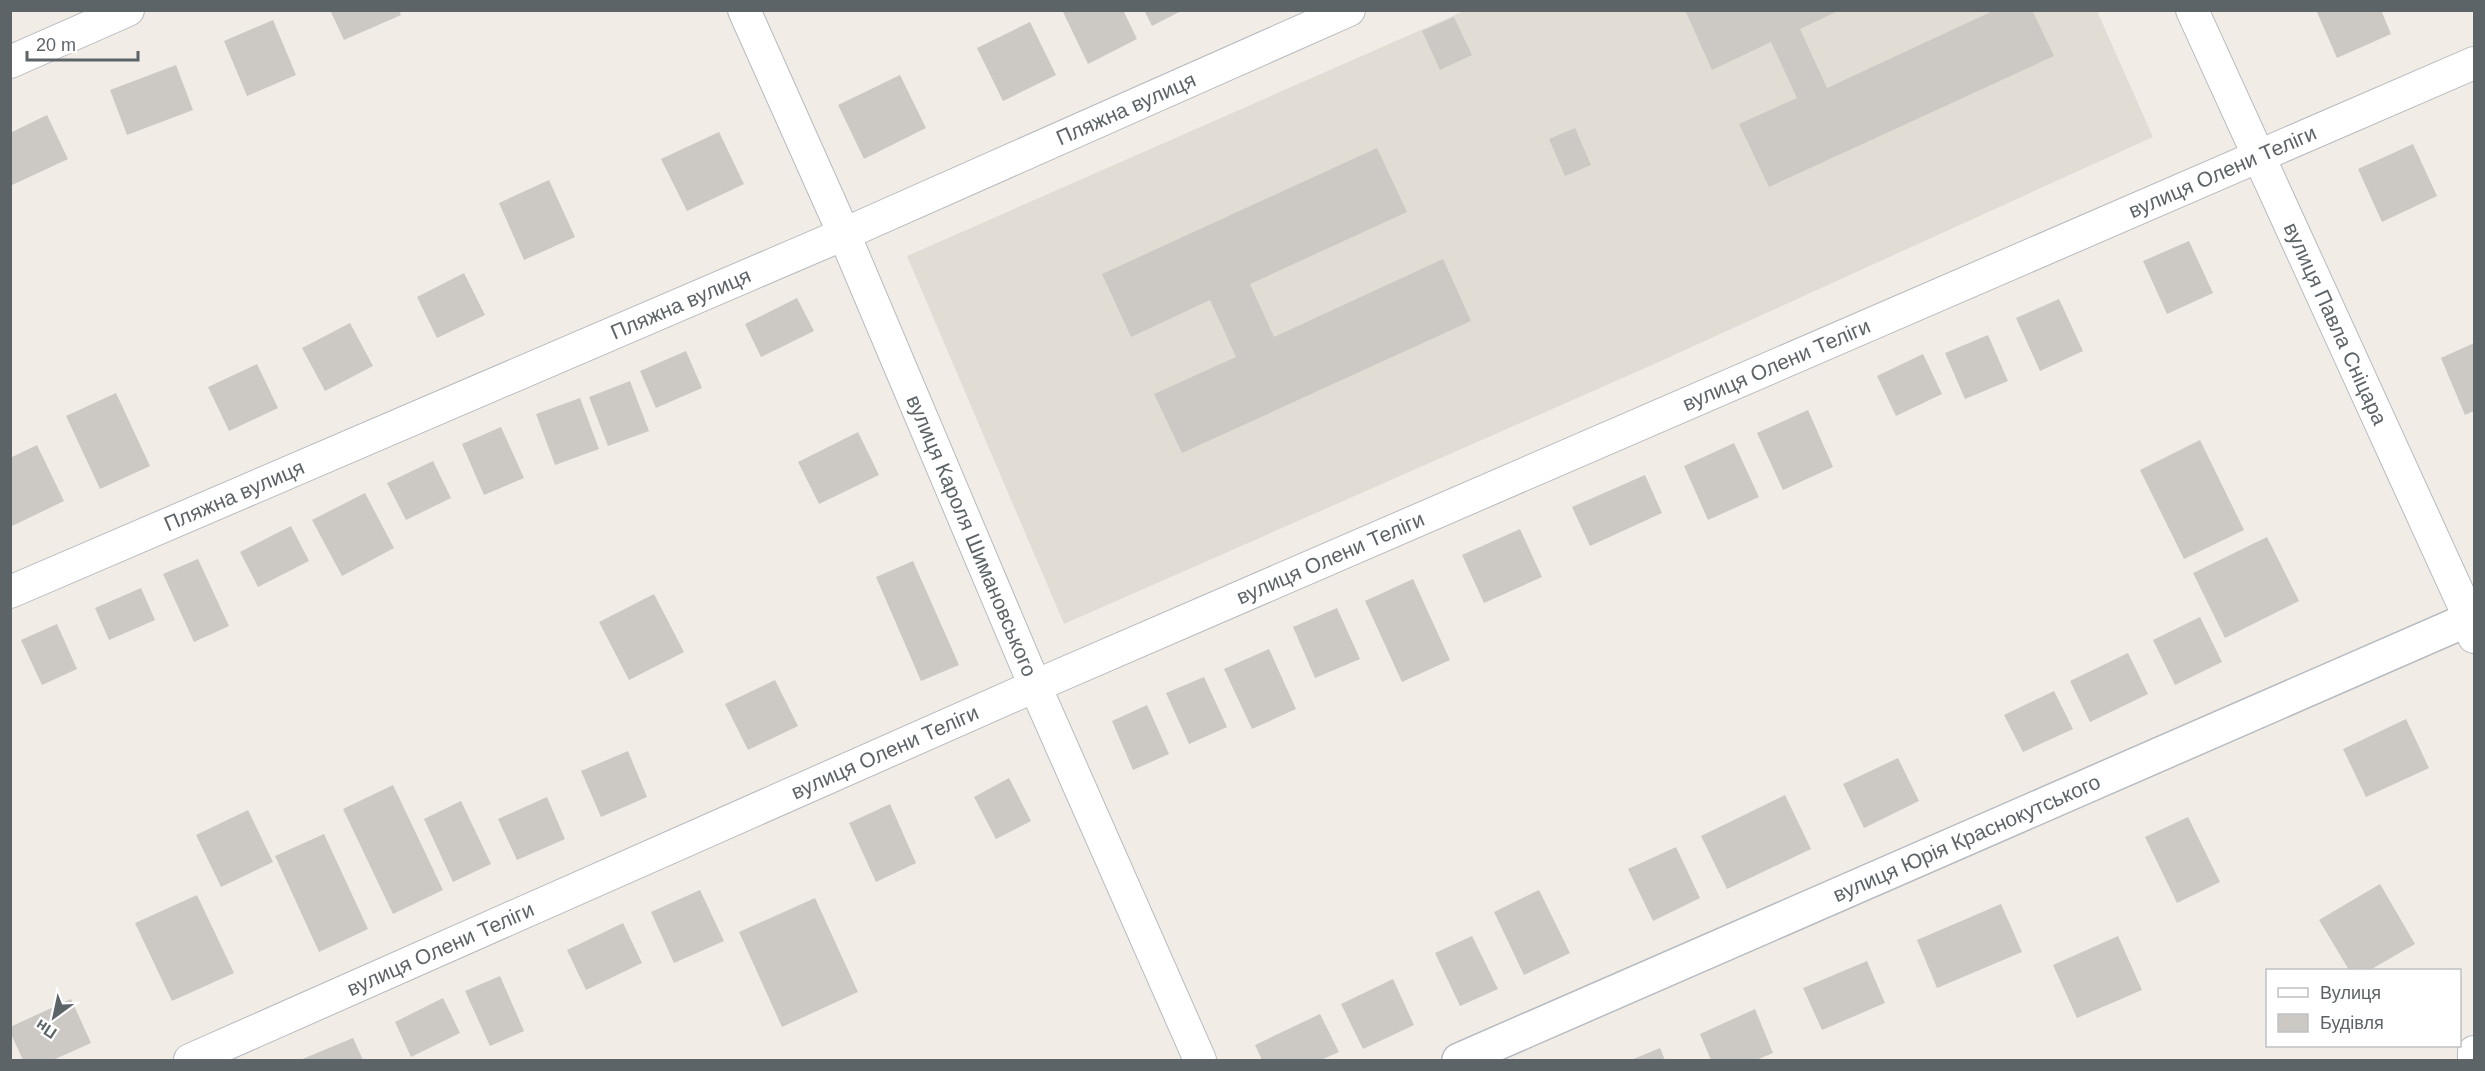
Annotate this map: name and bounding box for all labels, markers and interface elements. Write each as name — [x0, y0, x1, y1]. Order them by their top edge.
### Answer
scale bar — [27, 24, 138, 62]
text: 20 m — [36, 35, 76, 55]
street label: Пляжна вулиця — [1052, 68, 1199, 149]
street label: вулиця Олени Теліги — [2125, 121, 2320, 222]
street label: вулиця Павла Сніцара — [2280, 219, 2392, 429]
street label: Пляжна вулиця — [607, 263, 754, 344]
street label: вулиця Олени Теліги — [1679, 314, 1874, 415]
street label: вулиця Кароля Шимановського — [902, 392, 1042, 680]
street label: Пляжна вулиця — [161, 455, 308, 535]
street label: вулиця Олени Теліги — [1233, 507, 1428, 608]
street label: вулиця Олени Теліги — [788, 701, 982, 803]
street label: вулиця Юрія Краснокутського — [1830, 770, 2104, 906]
street label: вулиця Олени Теліги — [343, 897, 537, 1000]
legend — [2266, 969, 2461, 1047]
text: Вулиця — [2320, 983, 2381, 1003]
north arrow — [24, 987, 84, 1047]
text: Будівля — [2320, 1013, 2384, 1033]
text: Пн — [33, 1016, 60, 1042]

